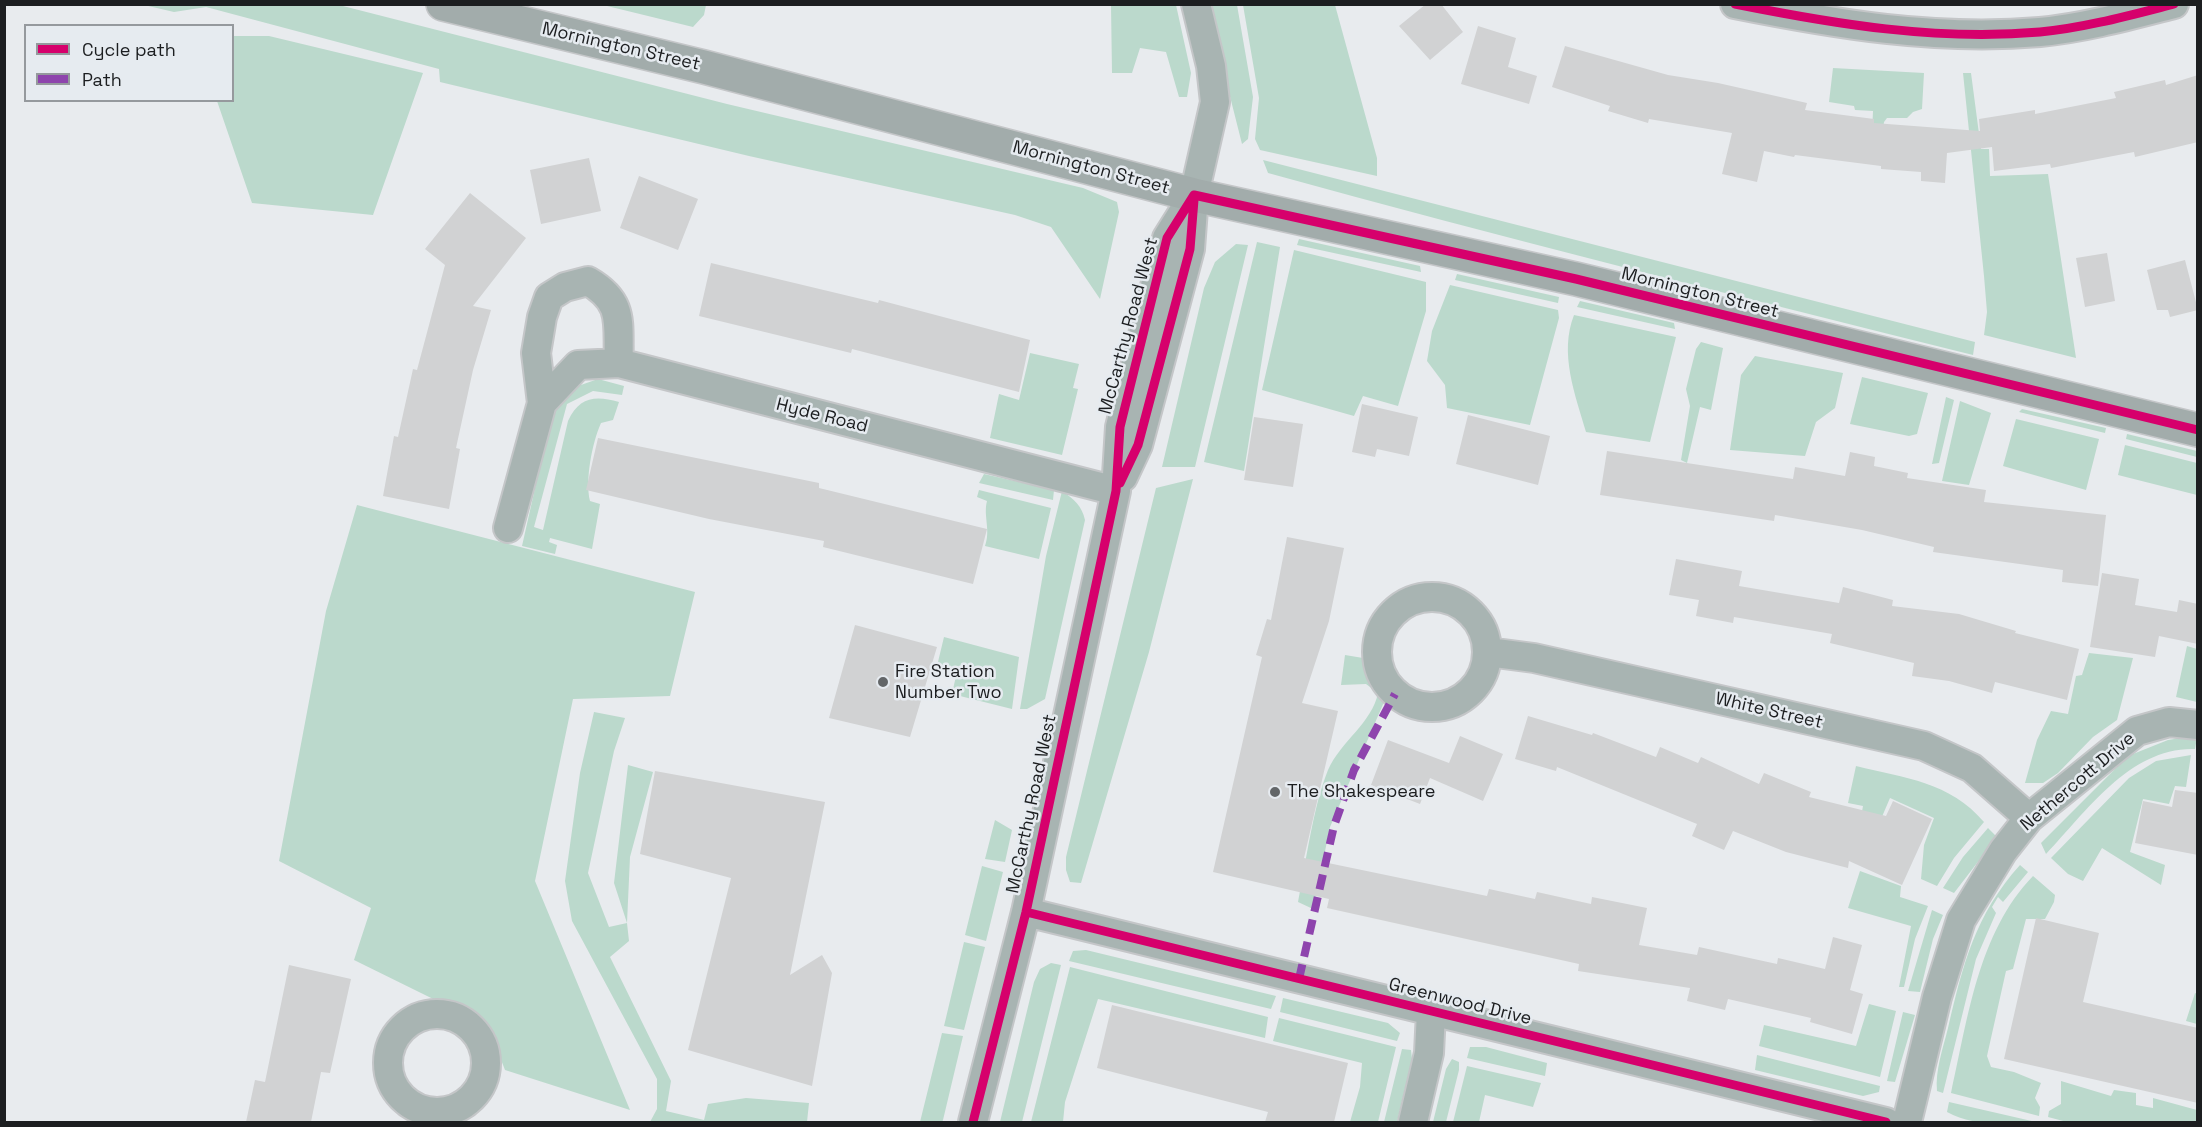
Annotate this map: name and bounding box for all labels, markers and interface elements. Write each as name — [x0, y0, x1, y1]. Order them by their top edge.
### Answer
street label: Mornington Street — [540, 18, 702, 76]
legend — [24, 24, 234, 102]
text: Cycle path — [82, 38, 176, 61]
text: Path — [82, 68, 122, 91]
street label: Mornington Street — [1010, 137, 1172, 199]
street label: McCarthy Road West — [1095, 235, 1163, 417]
street label: Mornington Street — [1619, 263, 1781, 323]
street label: Hyde Road — [774, 394, 870, 438]
place label: Fire Station Number Two — [895, 661, 1002, 704]
marker: Fire Station Number Two — [876, 675, 890, 689]
street label: White Street — [1713, 688, 1825, 734]
street label: McCarthy Road West — [1002, 713, 1062, 895]
street label: Nethercott Drive — [2017, 728, 2139, 836]
place label: The Shakespeare — [1287, 781, 1435, 803]
marker: The Shakespeare — [1268, 785, 1282, 799]
street label: Greenwood Drive — [1386, 974, 1534, 1030]

